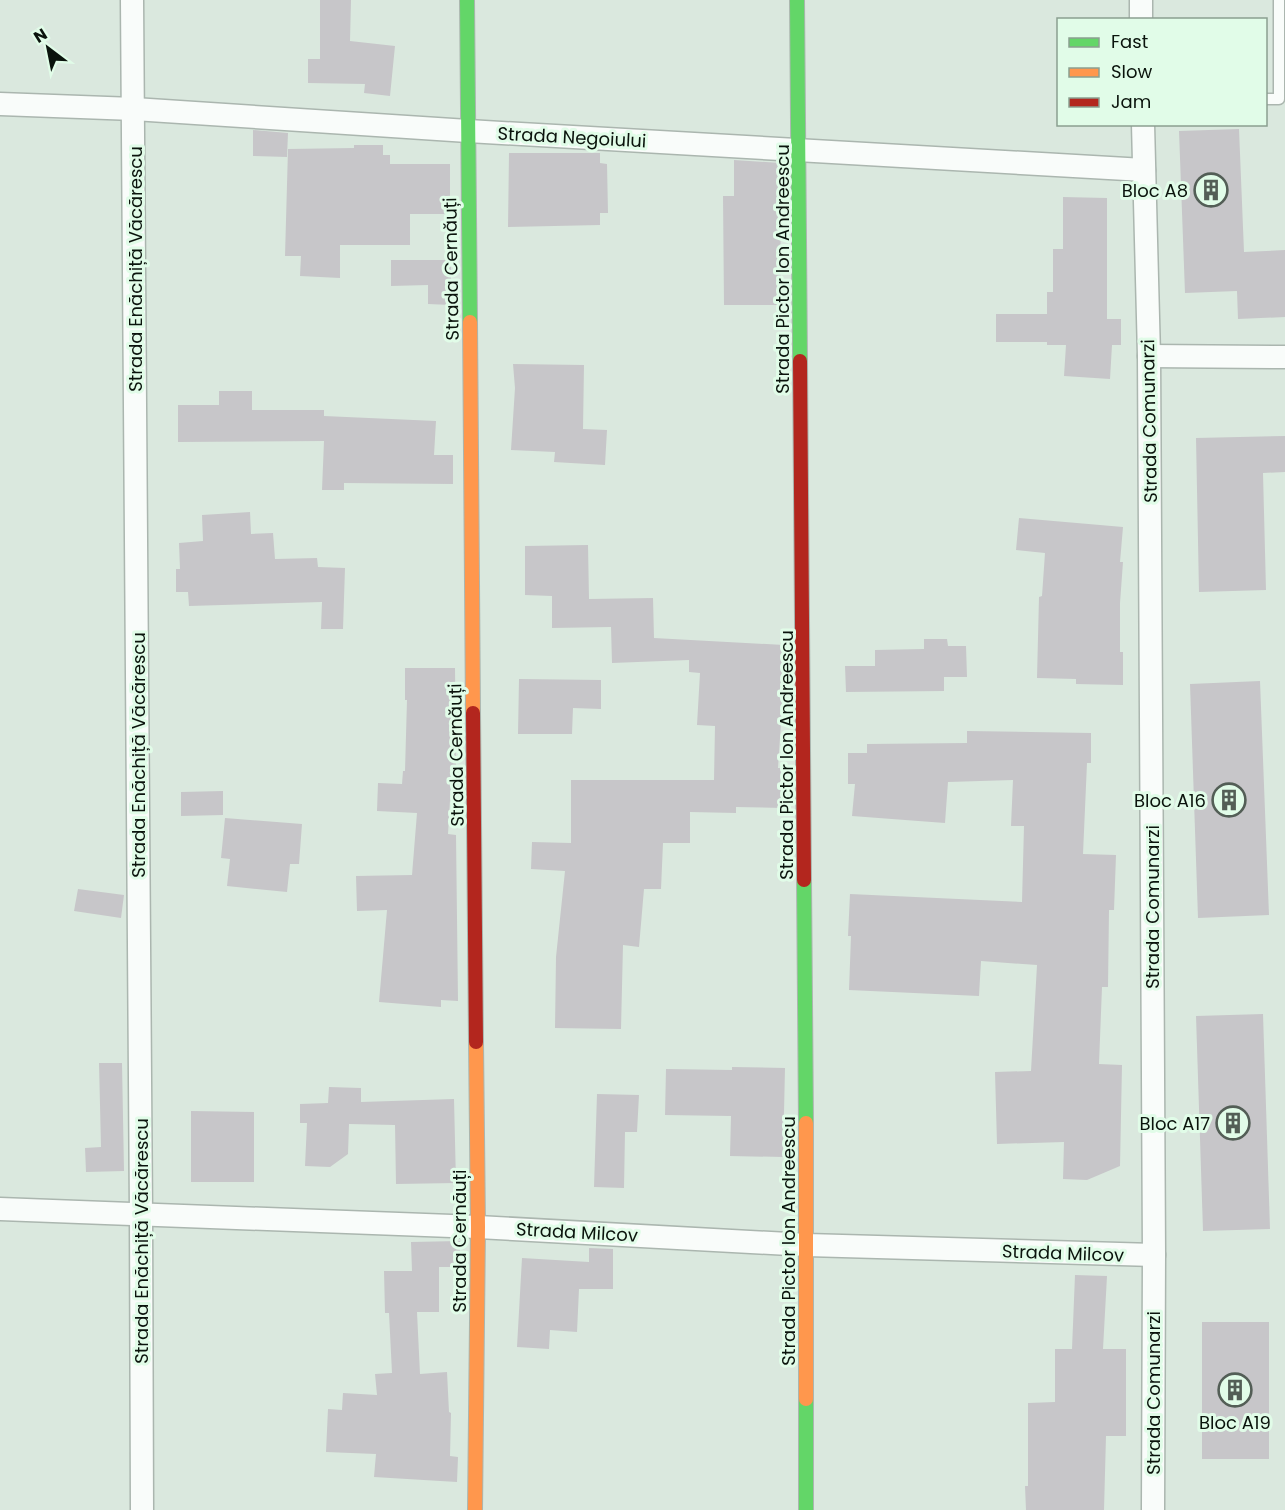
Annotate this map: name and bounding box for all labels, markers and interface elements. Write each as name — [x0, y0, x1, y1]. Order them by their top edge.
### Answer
north arrow — [18, 18, 78, 78]
legend — [1057, 18, 1267, 126]
text: N — [29, 23, 52, 49]
text: Fast — [1111, 29, 1148, 54]
text: Slow — [1111, 59, 1153, 84]
text: Jam — [1111, 89, 1151, 114]
street label: Strada Negoiului — [497, 121, 647, 153]
street label: Strada Pictor Ion Andreescu — [770, 144, 795, 394]
street label: Strada Enăchiță Văcărescu — [123, 146, 148, 392]
building icon: Bloc A8 — [1193, 172, 1229, 208]
place label: Bloc A8 — [1122, 178, 1188, 203]
street label: Strada Cernăuți — [437, 197, 465, 341]
street label: Strada Comunarzi — [1135, 339, 1163, 503]
street label: Strada Pictor Ion Andreescu — [774, 630, 799, 880]
street label: Strada Enăchiță Văcărescu — [126, 632, 151, 878]
street label: Strada Cernăuți — [442, 683, 470, 827]
building icon: Bloc A16 — [1211, 782, 1247, 818]
place label: Bloc A16 — [1134, 788, 1206, 813]
street label: Strada Comunarzi — [1140, 825, 1165, 989]
building icon: Bloc A17 — [1215, 1105, 1251, 1141]
place label: Bloc A17 — [1140, 1111, 1210, 1136]
street label: Strada Pictor Ion Andreescu — [776, 1116, 801, 1366]
street label: Strada Enăchiță Văcărescu — [129, 1118, 154, 1364]
street label: Strada Cernăuți — [447, 1169, 472, 1313]
street label: Strada Milcov — [515, 1216, 639, 1248]
street label: Strada Milcov — [1002, 1238, 1124, 1268]
street label: Strada Comunarzi — [1141, 1311, 1166, 1475]
building icon: Bloc A19 — [1217, 1372, 1253, 1408]
place label: Bloc A19 — [1199, 1410, 1271, 1435]

